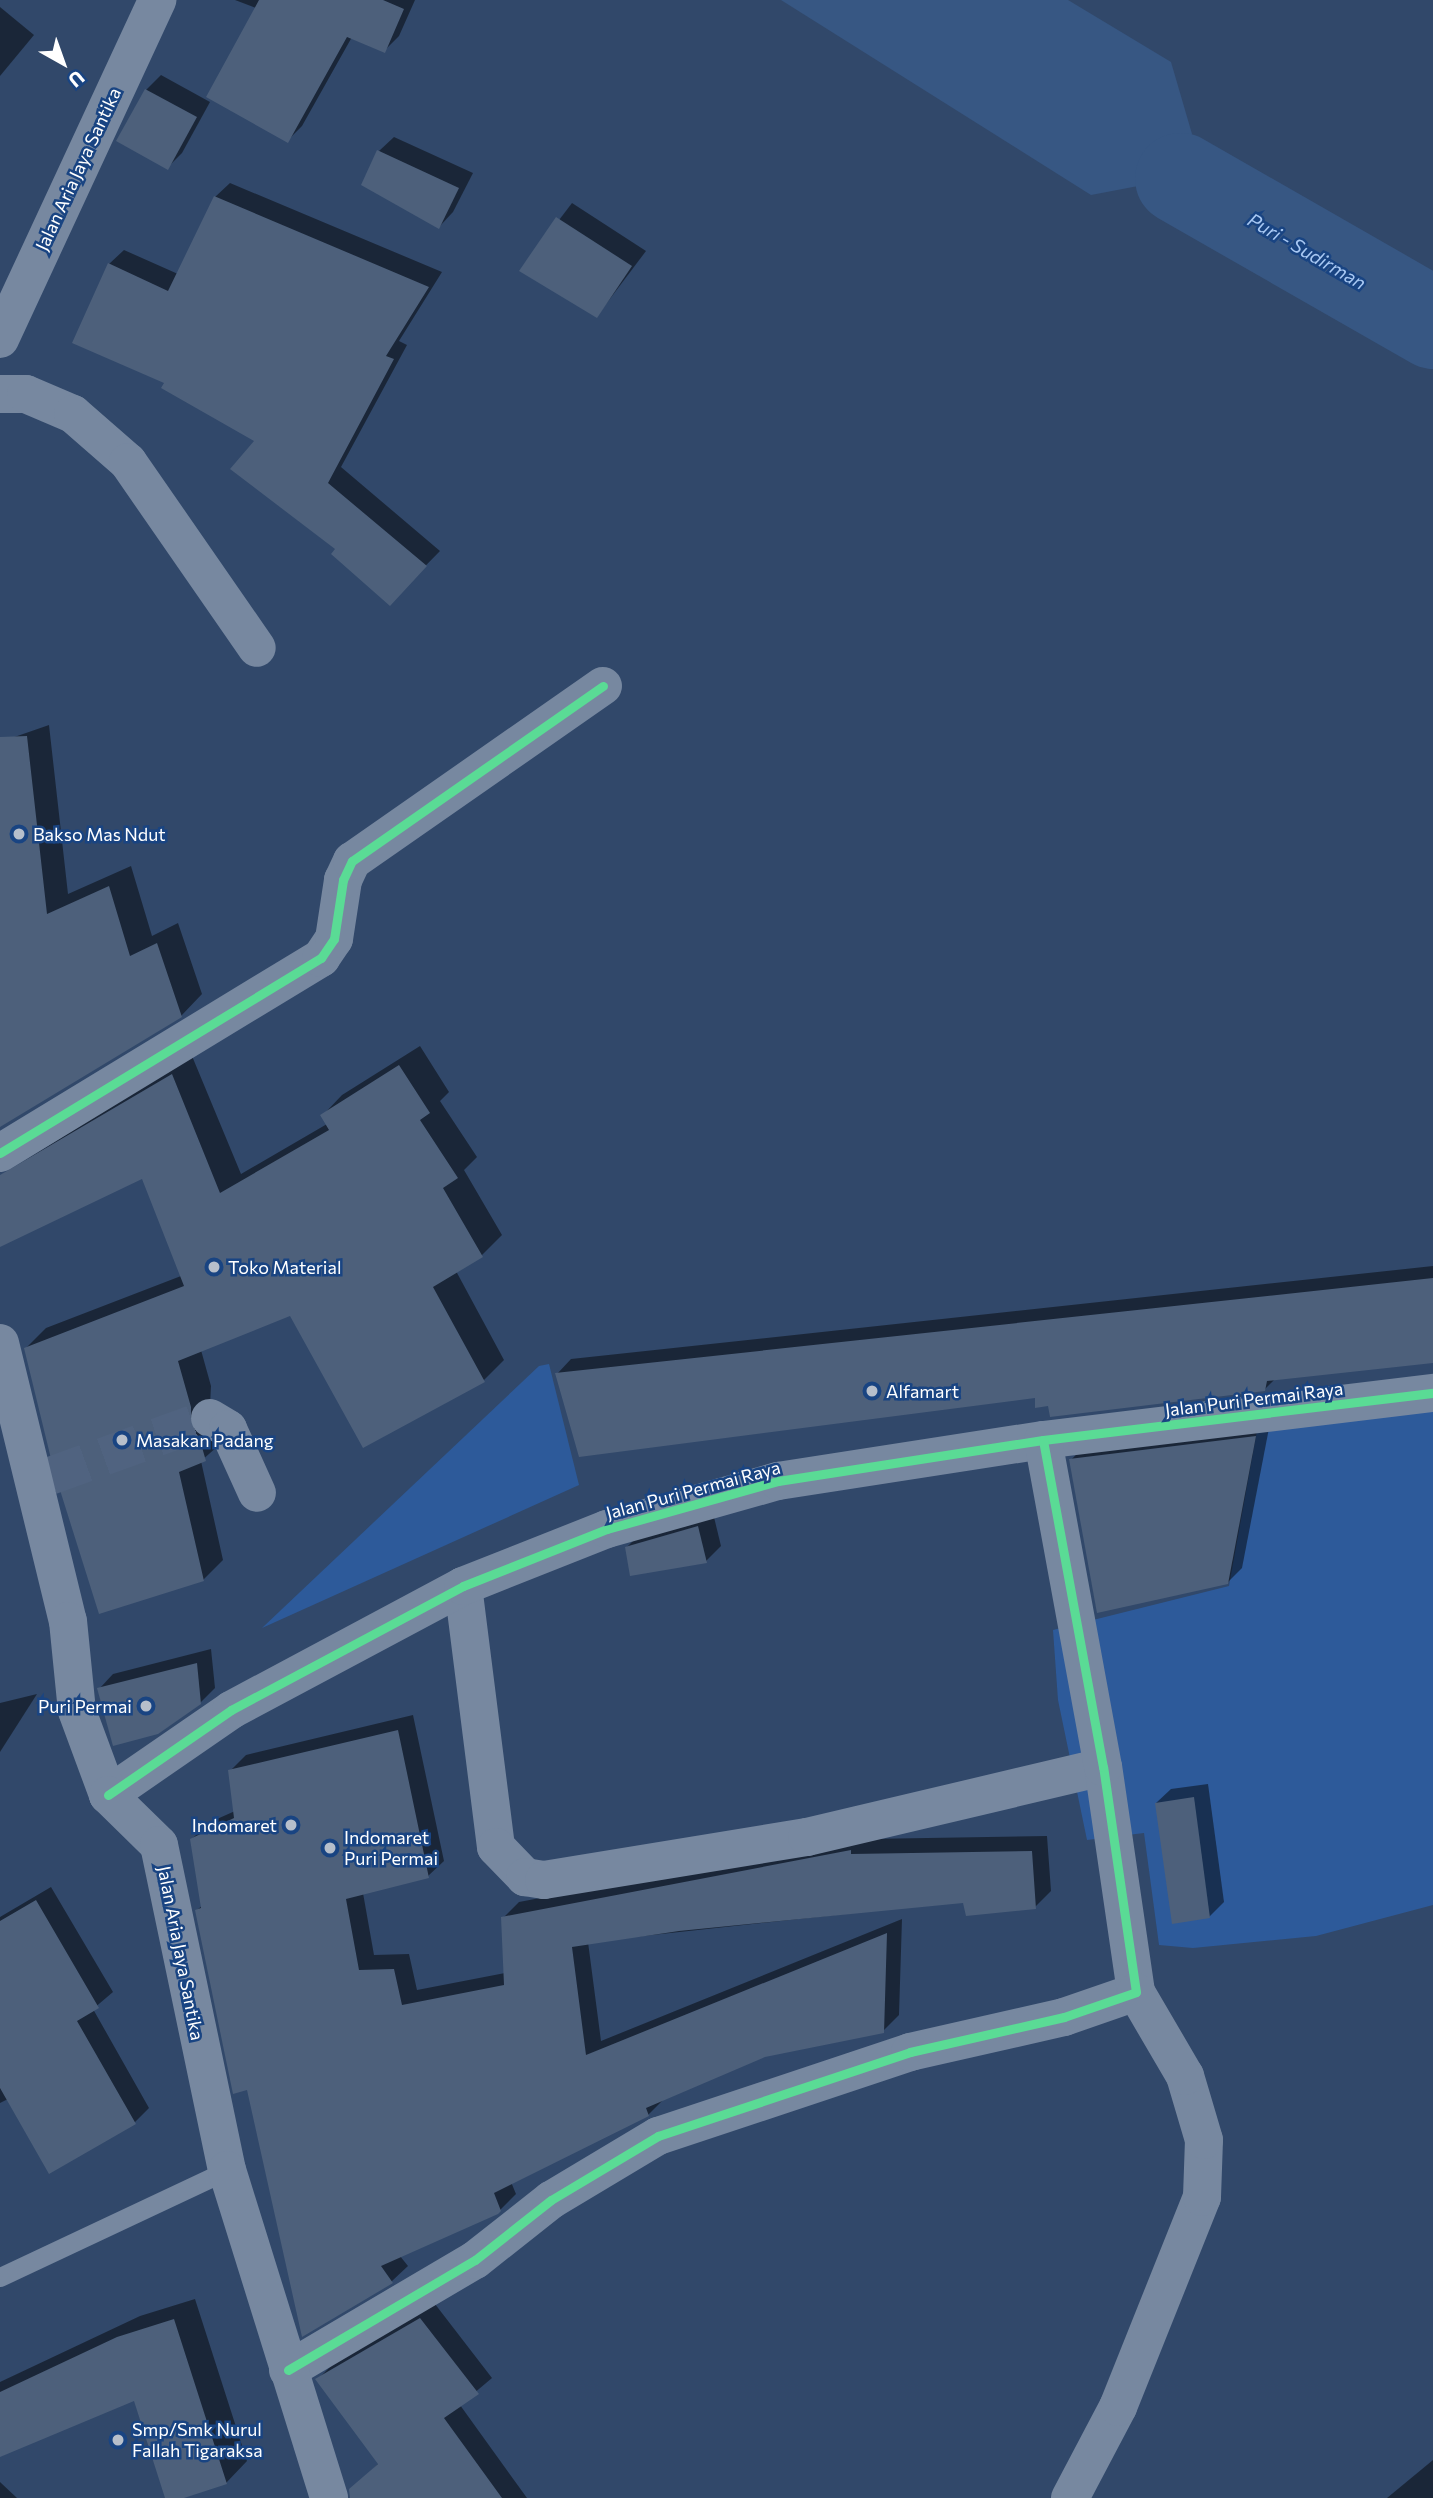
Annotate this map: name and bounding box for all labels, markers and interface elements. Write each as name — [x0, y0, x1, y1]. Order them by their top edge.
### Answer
north arrow — [28, 28, 98, 98]
text: U — [64, 66, 90, 93]
street label: Jalan Aria Jaya Santika — [31, 84, 125, 254]
water label: Puri - Sudirman — [1244, 208, 1370, 294]
place label: Bakso Mas Ndut — [33, 823, 166, 845]
marker: Bakso Mas Ndut — [11, 826, 27, 842]
place label: Toko Material — [228, 1256, 341, 1278]
marker: Toko Material — [206, 1259, 222, 1275]
street label: Jalan Puri Permai Raya — [1164, 1377, 1344, 1421]
place label: Alfamart — [886, 1380, 959, 1402]
marker: Alfamart — [864, 1383, 880, 1399]
place label: Masakan Padang — [136, 1429, 274, 1451]
marker: Masakan Padang — [114, 1432, 130, 1448]
street label: Jalan Puri Permai Raya — [603, 1456, 783, 1524]
place label: Puri Permai — [38, 1695, 132, 1717]
marker: Puri Permai — [138, 1698, 154, 1714]
place label: Indomaret — [192, 1814, 277, 1836]
marker: Indomaret — [283, 1817, 299, 1833]
place label: Indomaret Puri Permai — [344, 1827, 438, 1870]
marker: Indomaret Puri Permai — [322, 1840, 338, 1856]
street label: Jalan Aria Jaya Santika — [153, 1864, 209, 2042]
place label: Smp/Smk Nurul Fallah Tigaraksa — [132, 2419, 263, 2462]
marker: Smp/Smk Nurul Fallah Tigaraksa — [110, 2432, 126, 2448]

